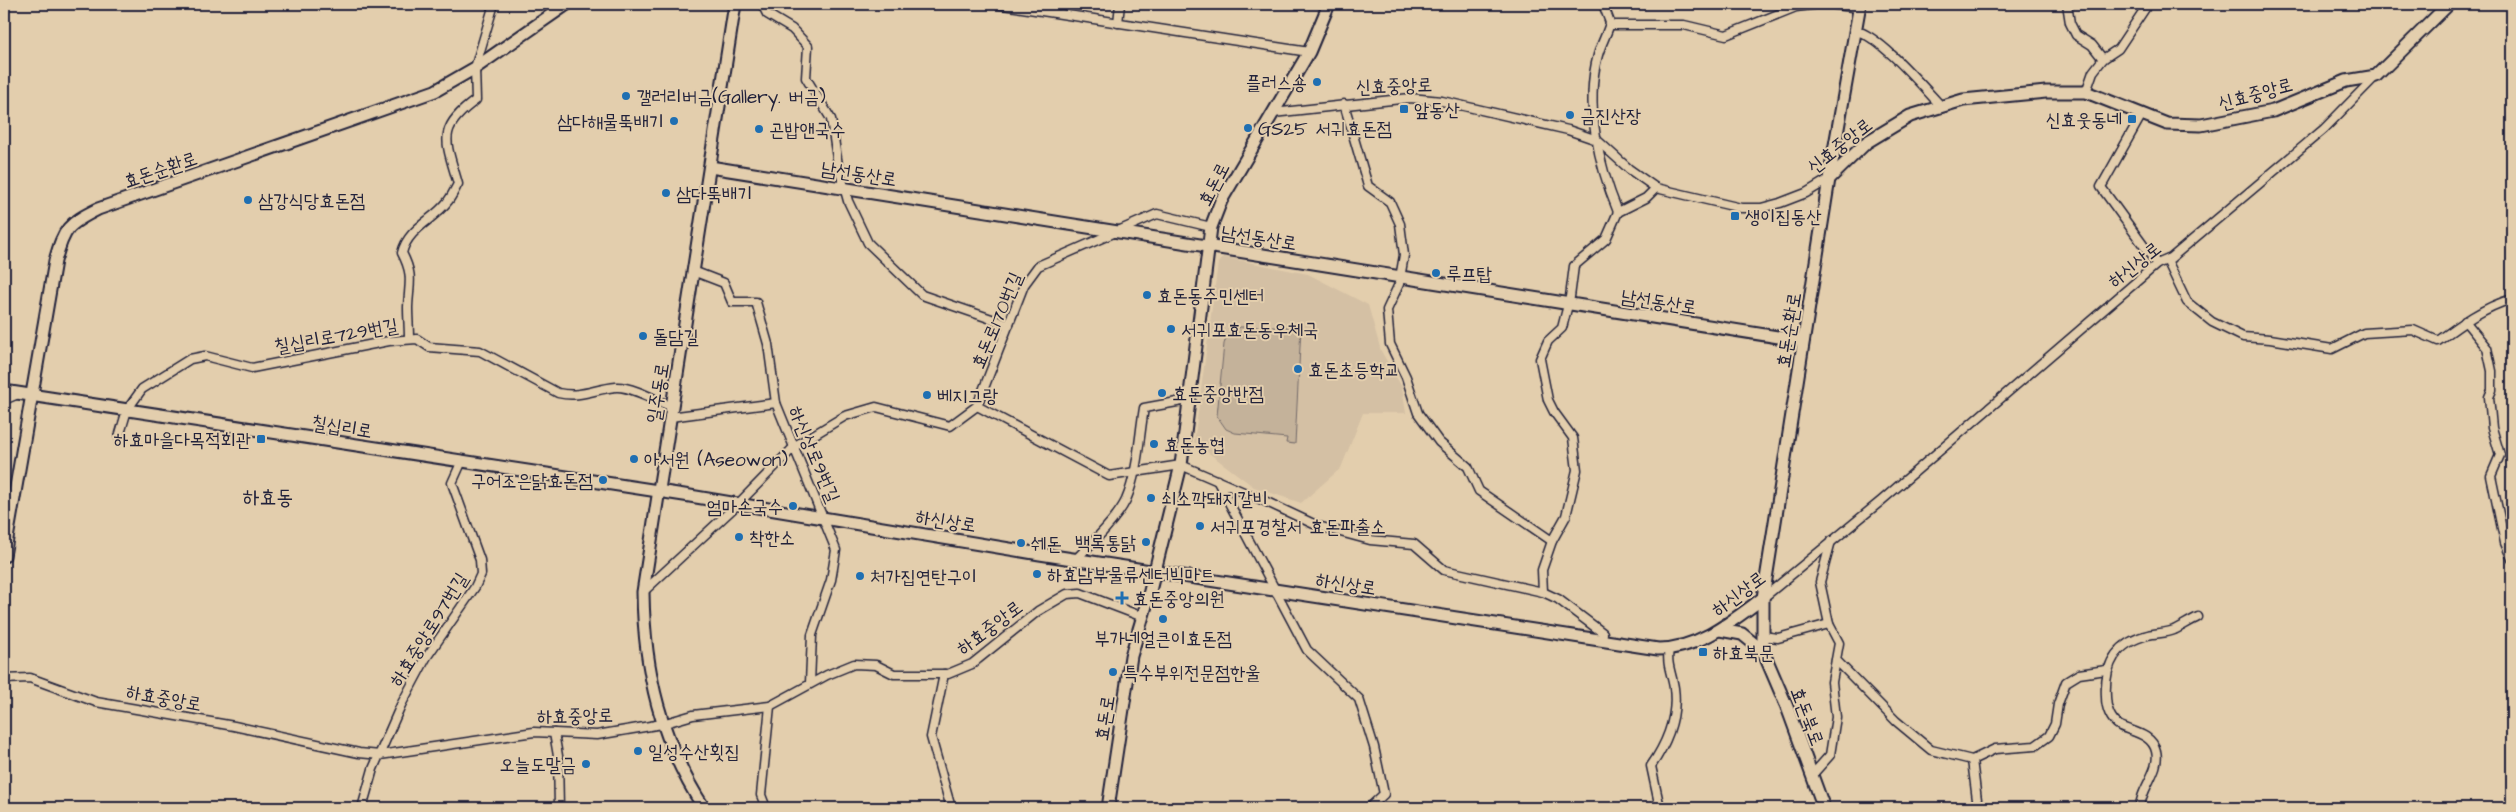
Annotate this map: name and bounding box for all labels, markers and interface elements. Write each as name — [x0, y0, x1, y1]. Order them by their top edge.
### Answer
place label: 플러스숑 — [1246, 70, 1307, 97]
street label: 신효중앙로 — [1355, 72, 1433, 101]
street label: 신효중앙로 — [2215, 72, 2296, 117]
marker: 플러스숑 — [1311, 76, 1323, 88]
place label: 갤러리버금(Gallery. 버금) — [636, 84, 826, 112]
marker: 갤러리버금(Gallery. 버금) — [620, 90, 632, 102]
place label: 앞동산 — [1414, 97, 1460, 124]
marker: 앞동산 — [1398, 103, 1410, 115]
place label: 금진산장 — [1580, 103, 1641, 130]
place label: 신효웃동네 — [2046, 107, 2122, 134]
place label: 삼다해물뚝배기 — [557, 109, 664, 136]
marker: 금진산장 — [1564, 109, 1576, 121]
street label: 신효중앙로 — [1801, 112, 1878, 180]
marker: 신효웃동네 — [2126, 113, 2138, 125]
marker: 삼다해물뚝배기 — [668, 115, 680, 127]
place label: GS25 서귀효돈점 — [1258, 116, 1392, 143]
place label: 곤밥앤국수 — [769, 117, 845, 144]
marker: GS25 서귀효돈점 — [1242, 122, 1254, 134]
marker: 곤밥앤국수 — [753, 123, 765, 135]
street label: 효돈순환로 — [120, 145, 201, 196]
street label: 남선동산로 — [819, 155, 899, 194]
street label: 효돈로 — [1192, 158, 1237, 211]
place label: 삼다뚝배기 — [676, 181, 752, 208]
marker: 삼다뚝배기 — [660, 187, 672, 199]
place label: 삼강식당효돈점 — [258, 188, 365, 215]
marker: 삼강식당효돈점 — [242, 194, 254, 206]
place label: 생이집동산 — [1745, 204, 1821, 231]
marker: 생이집동산 — [1729, 210, 1741, 222]
street label: 남선동산로 — [1219, 219, 1299, 258]
street label: 하신상로 — [2103, 236, 2167, 295]
place label: 루프탑 — [1446, 261, 1493, 288]
marker: 루프탑 — [1430, 267, 1442, 279]
street label: 효돈로170번길 — [965, 268, 1030, 373]
place label: 효돈동주민센터 — [1157, 283, 1264, 310]
street label: 남선동산로 — [1619, 283, 1699, 322]
marker: 효돈동주민센터 — [1141, 289, 1153, 301]
street label: 효돈순환로 — [1770, 290, 1809, 370]
street label: 칠십리로729번길 — [272, 312, 400, 361]
place label: 서귀포효돈동우체국 — [1181, 317, 1319, 344]
marker: 서귀포효돈동우체국 — [1165, 323, 1177, 335]
place label: 돌담길 — [653, 324, 699, 351]
marker: 돌담길 — [637, 330, 649, 342]
place label: 효돈초등학교 — [1308, 357, 1400, 384]
street label: 일주동로 — [640, 361, 677, 426]
marker: 효돈초등학교 — [1292, 363, 1304, 375]
place label: 효돈중앙반점 — [1172, 381, 1264, 408]
place label: 베지그랑 — [937, 383, 999, 410]
marker: 효돈중앙반점 — [1156, 387, 1168, 399]
marker: 베지그랑 — [921, 389, 933, 401]
street label: 하신상로9번길 — [781, 402, 846, 507]
street label: 칠십리로 — [309, 409, 374, 446]
place label: 하효마을다목적회관 — [113, 427, 251, 454]
place label: 효돈농협 — [1164, 432, 1225, 459]
marker: 하효마을다목적회관 — [255, 433, 267, 445]
marker: 효돈농협 — [1148, 438, 1160, 450]
place label: 아서원 (Aseowon) — [644, 447, 788, 474]
marker: 아서원 (Aseowon) — [628, 453, 640, 465]
place label: 구어조은닭효돈점 — [471, 468, 593, 495]
marker: 구어조은닭효돈점 — [597, 474, 609, 486]
district label: 하효동 — [243, 483, 293, 512]
place label: 쇠소깍돼지갈비 — [1161, 486, 1268, 513]
marker: 쇠소깍돼지갈비 — [1145, 492, 1157, 504]
place label: 엄마손국수 — [707, 494, 783, 521]
marker: 엄마손국수 — [787, 500, 799, 512]
street label: 하신상로 — [913, 503, 978, 540]
place label: 서귀포경찰서 효돈파출소 — [1210, 514, 1386, 541]
marker: 서귀포경찰서 효돈파출소 — [1194, 520, 1206, 532]
place label: 착한소 — [749, 525, 795, 552]
place label: 백록통닭 — [1075, 530, 1136, 557]
marker: 착한소 — [733, 531, 745, 543]
place label: 쉐돈 — [1031, 531, 1062, 558]
marker: 백록통닭 — [1140, 536, 1152, 548]
marker: 쉐돈 — [1015, 537, 1027, 549]
place label: 하효남부물류센터빅마트 — [1047, 562, 1215, 589]
place label: 처가집연탄구이 — [870, 564, 977, 591]
street label: 하신상로 — [1706, 565, 1771, 623]
street label: 하신상로 — [1313, 566, 1378, 603]
street label: 하효중앙로97번길 — [384, 568, 475, 692]
marker: 하효남부물류센터빅마트 — [1031, 568, 1043, 580]
marker: 처가집연탄구이 — [854, 570, 866, 582]
place label: 효돈중앙의원 — [1133, 586, 1225, 613]
marker: 효돈중앙의원 — [1115, 591, 1129, 605]
street label: 하효중앙로 — [951, 594, 1029, 662]
marker: 부가네얼큰이효돈점 — [1157, 613, 1169, 625]
place label: 부가네얼큰이효돈점 — [1094, 626, 1232, 653]
place label: 하효북문 — [1713, 640, 1774, 667]
marker: 하효북문 — [1697, 646, 1709, 658]
place label: 특수부위전문점한울 — [1123, 660, 1261, 687]
marker: 특수부위전문점한울 — [1107, 666, 1119, 678]
street label: 하효중앙로 — [124, 679, 204, 718]
street label: 효돈북로 — [1783, 683, 1830, 750]
street label: 효돈로 — [1089, 693, 1122, 743]
street label: 하효중앙로 — [537, 702, 613, 731]
place label: 일성수산횟집 — [648, 739, 740, 766]
marker: 일성수산횟집 — [632, 745, 644, 757]
place label: 오늘도말금 — [500, 752, 576, 779]
marker: 오늘도말금 — [580, 758, 592, 770]

